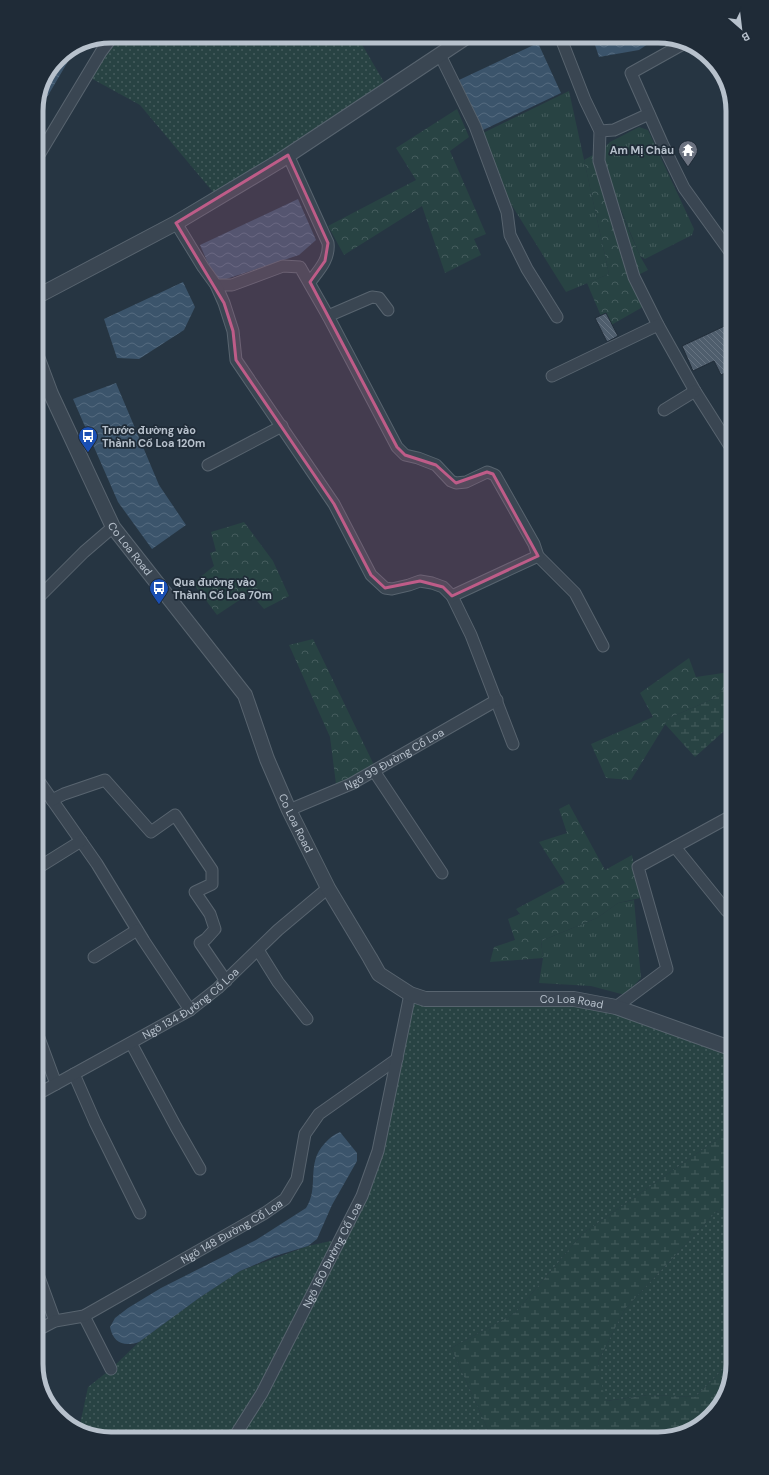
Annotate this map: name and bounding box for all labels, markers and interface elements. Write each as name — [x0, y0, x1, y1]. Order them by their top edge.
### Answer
north arrow — [721, 8, 761, 48]
text: B — [739, 29, 752, 45]
temple icon: Am Mị Châu — [677, 139, 699, 167]
place label: Am Mị Châu — [610, 143, 674, 157]
place label: Trước đường vào Thành Cổ Loa 120m — [102, 423, 205, 450]
bus stop icon: Trước đường vào Thành Cổ Loa 120m — [77, 425, 99, 453]
street label: Co Loa Road — [105, 520, 155, 578]
place label: Qua đường vào Thành Cổ Loa 70m — [173, 575, 272, 602]
bus stop icon: Qua đường vào Thành Cổ Loa 70m — [148, 577, 170, 605]
street label: Ngõ 99 Đường Cổ Loa — [342, 725, 446, 793]
street label: Co Loa Road — [276, 791, 316, 855]
street label: Ngõ 134 Đường Cổ Loa — [140, 965, 242, 1042]
street label: Co Loa Road — [540, 992, 605, 1011]
street label: Ngõ 148 Đường Cổ Loa — [178, 1196, 285, 1267]
street label: Ngõ 160 Đường Cổ Loa — [299, 1200, 365, 1310]

